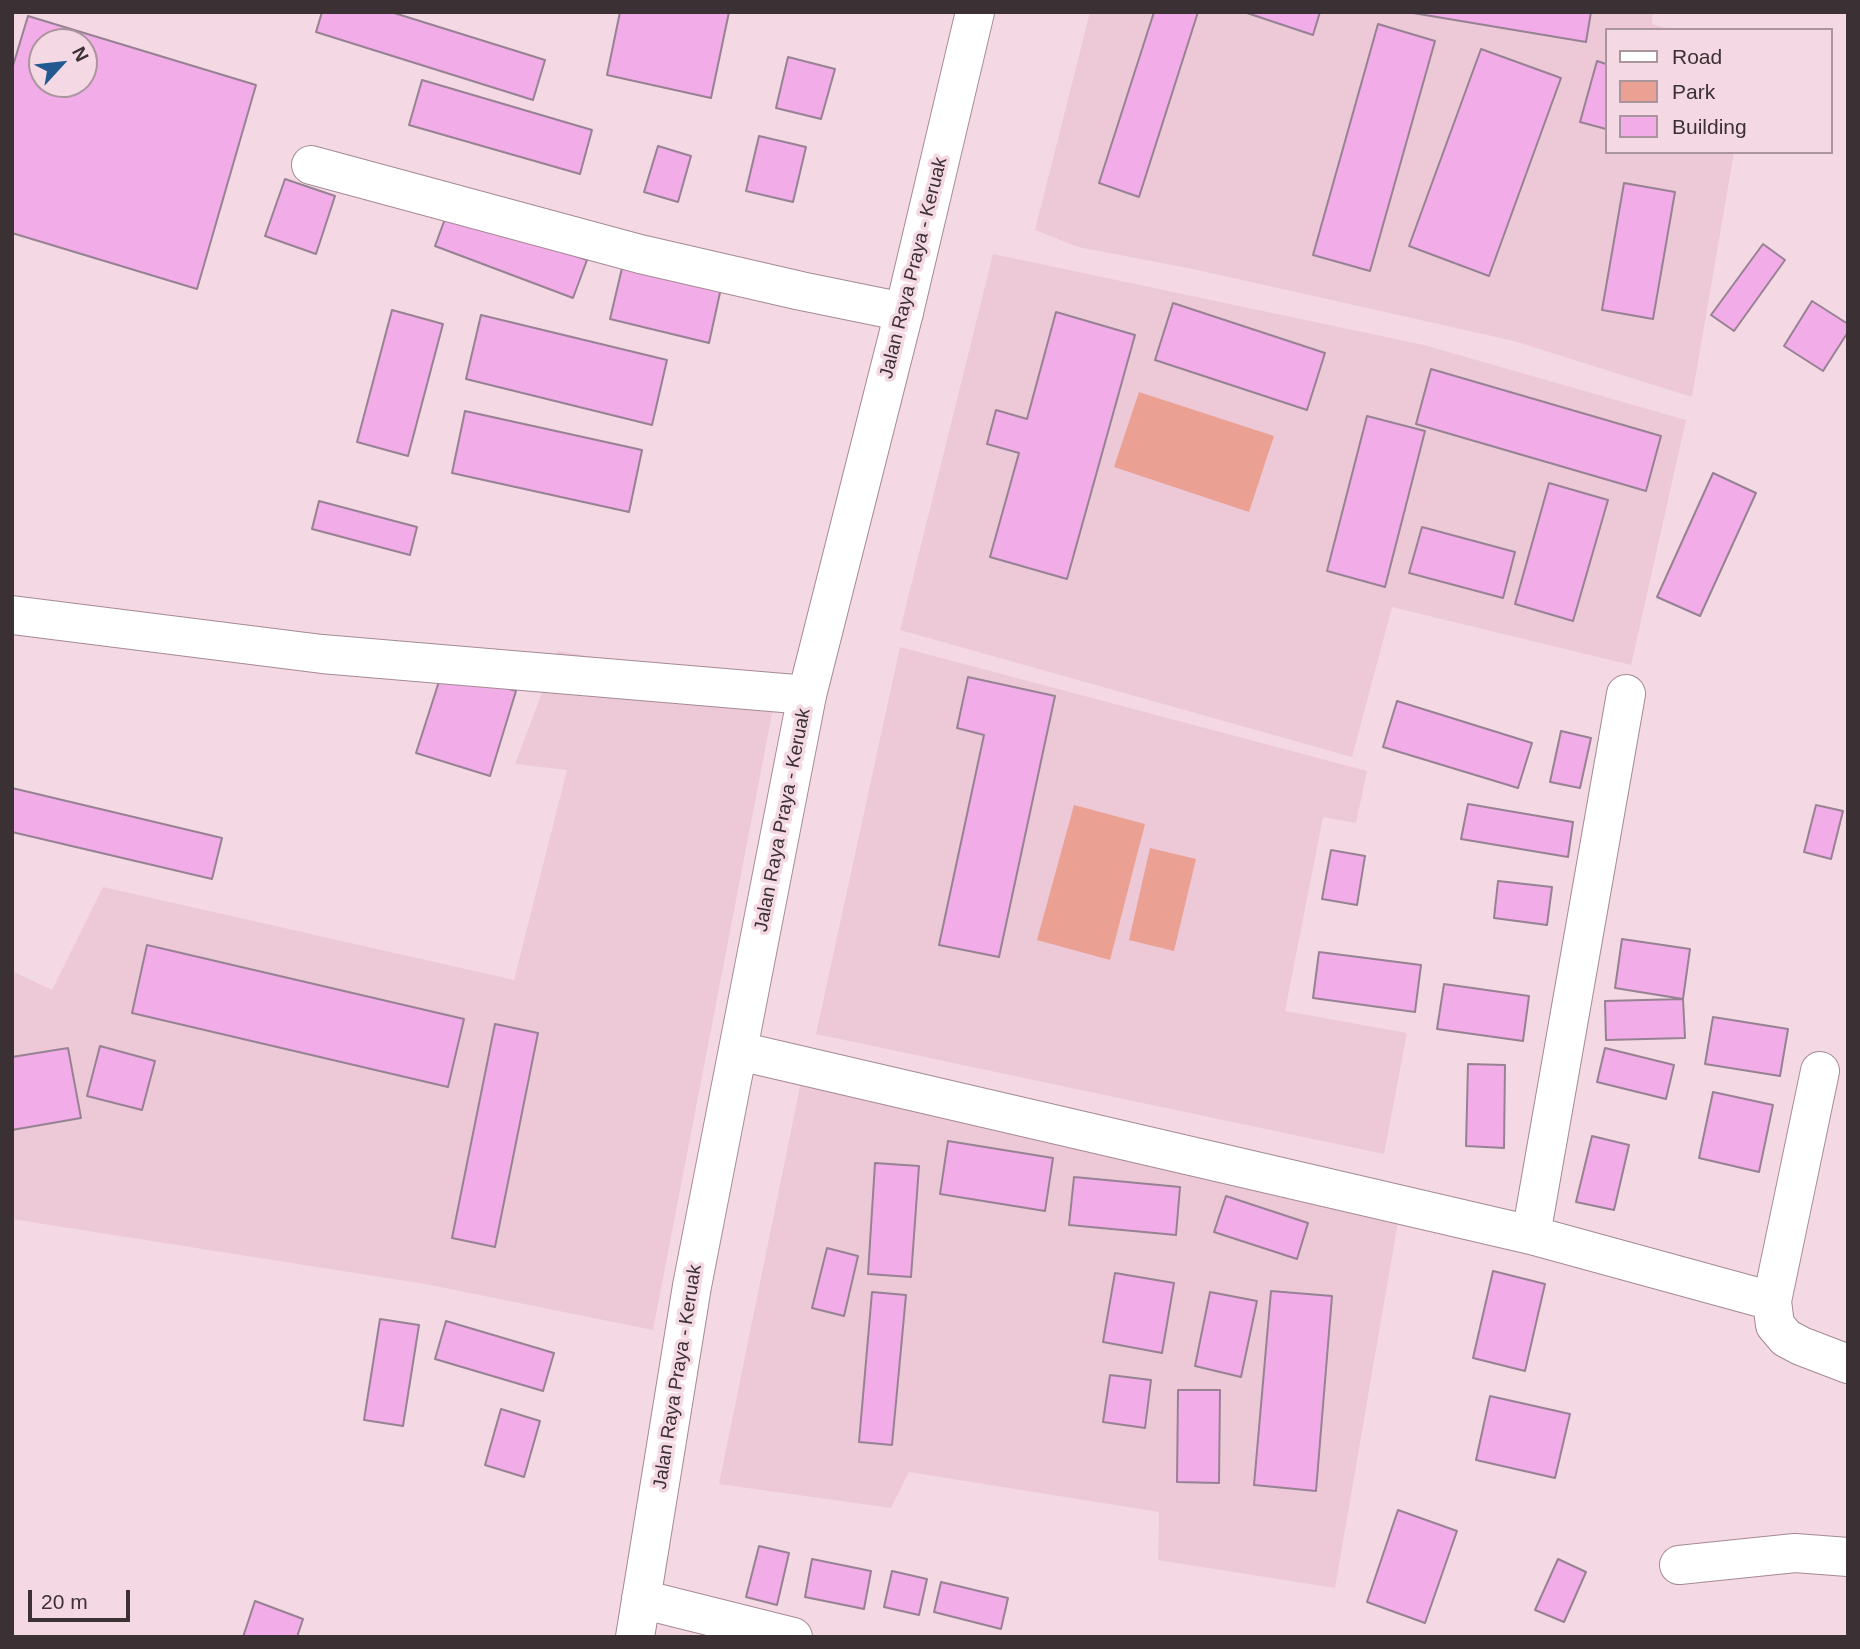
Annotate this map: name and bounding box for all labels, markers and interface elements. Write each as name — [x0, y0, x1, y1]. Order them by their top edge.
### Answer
north arrow — [28, 28, 98, 98]
legend — [1604, 28, 1832, 154]
text: N — [68, 43, 93, 65]
text: Road — [1672, 45, 1722, 68]
text: Park — [1672, 80, 1715, 103]
text: Building — [1672, 115, 1747, 138]
street label: Jalan Raya Praya - Keruak — [875, 155, 953, 381]
street label: Jalan Raya Praya - Keruak — [750, 706, 816, 934]
street label: Jalan Raya Praya - Keruak — [649, 1263, 707, 1491]
scale bar — [32, 1576, 133, 1620]
text: 20 m — [41, 1590, 88, 1613]

